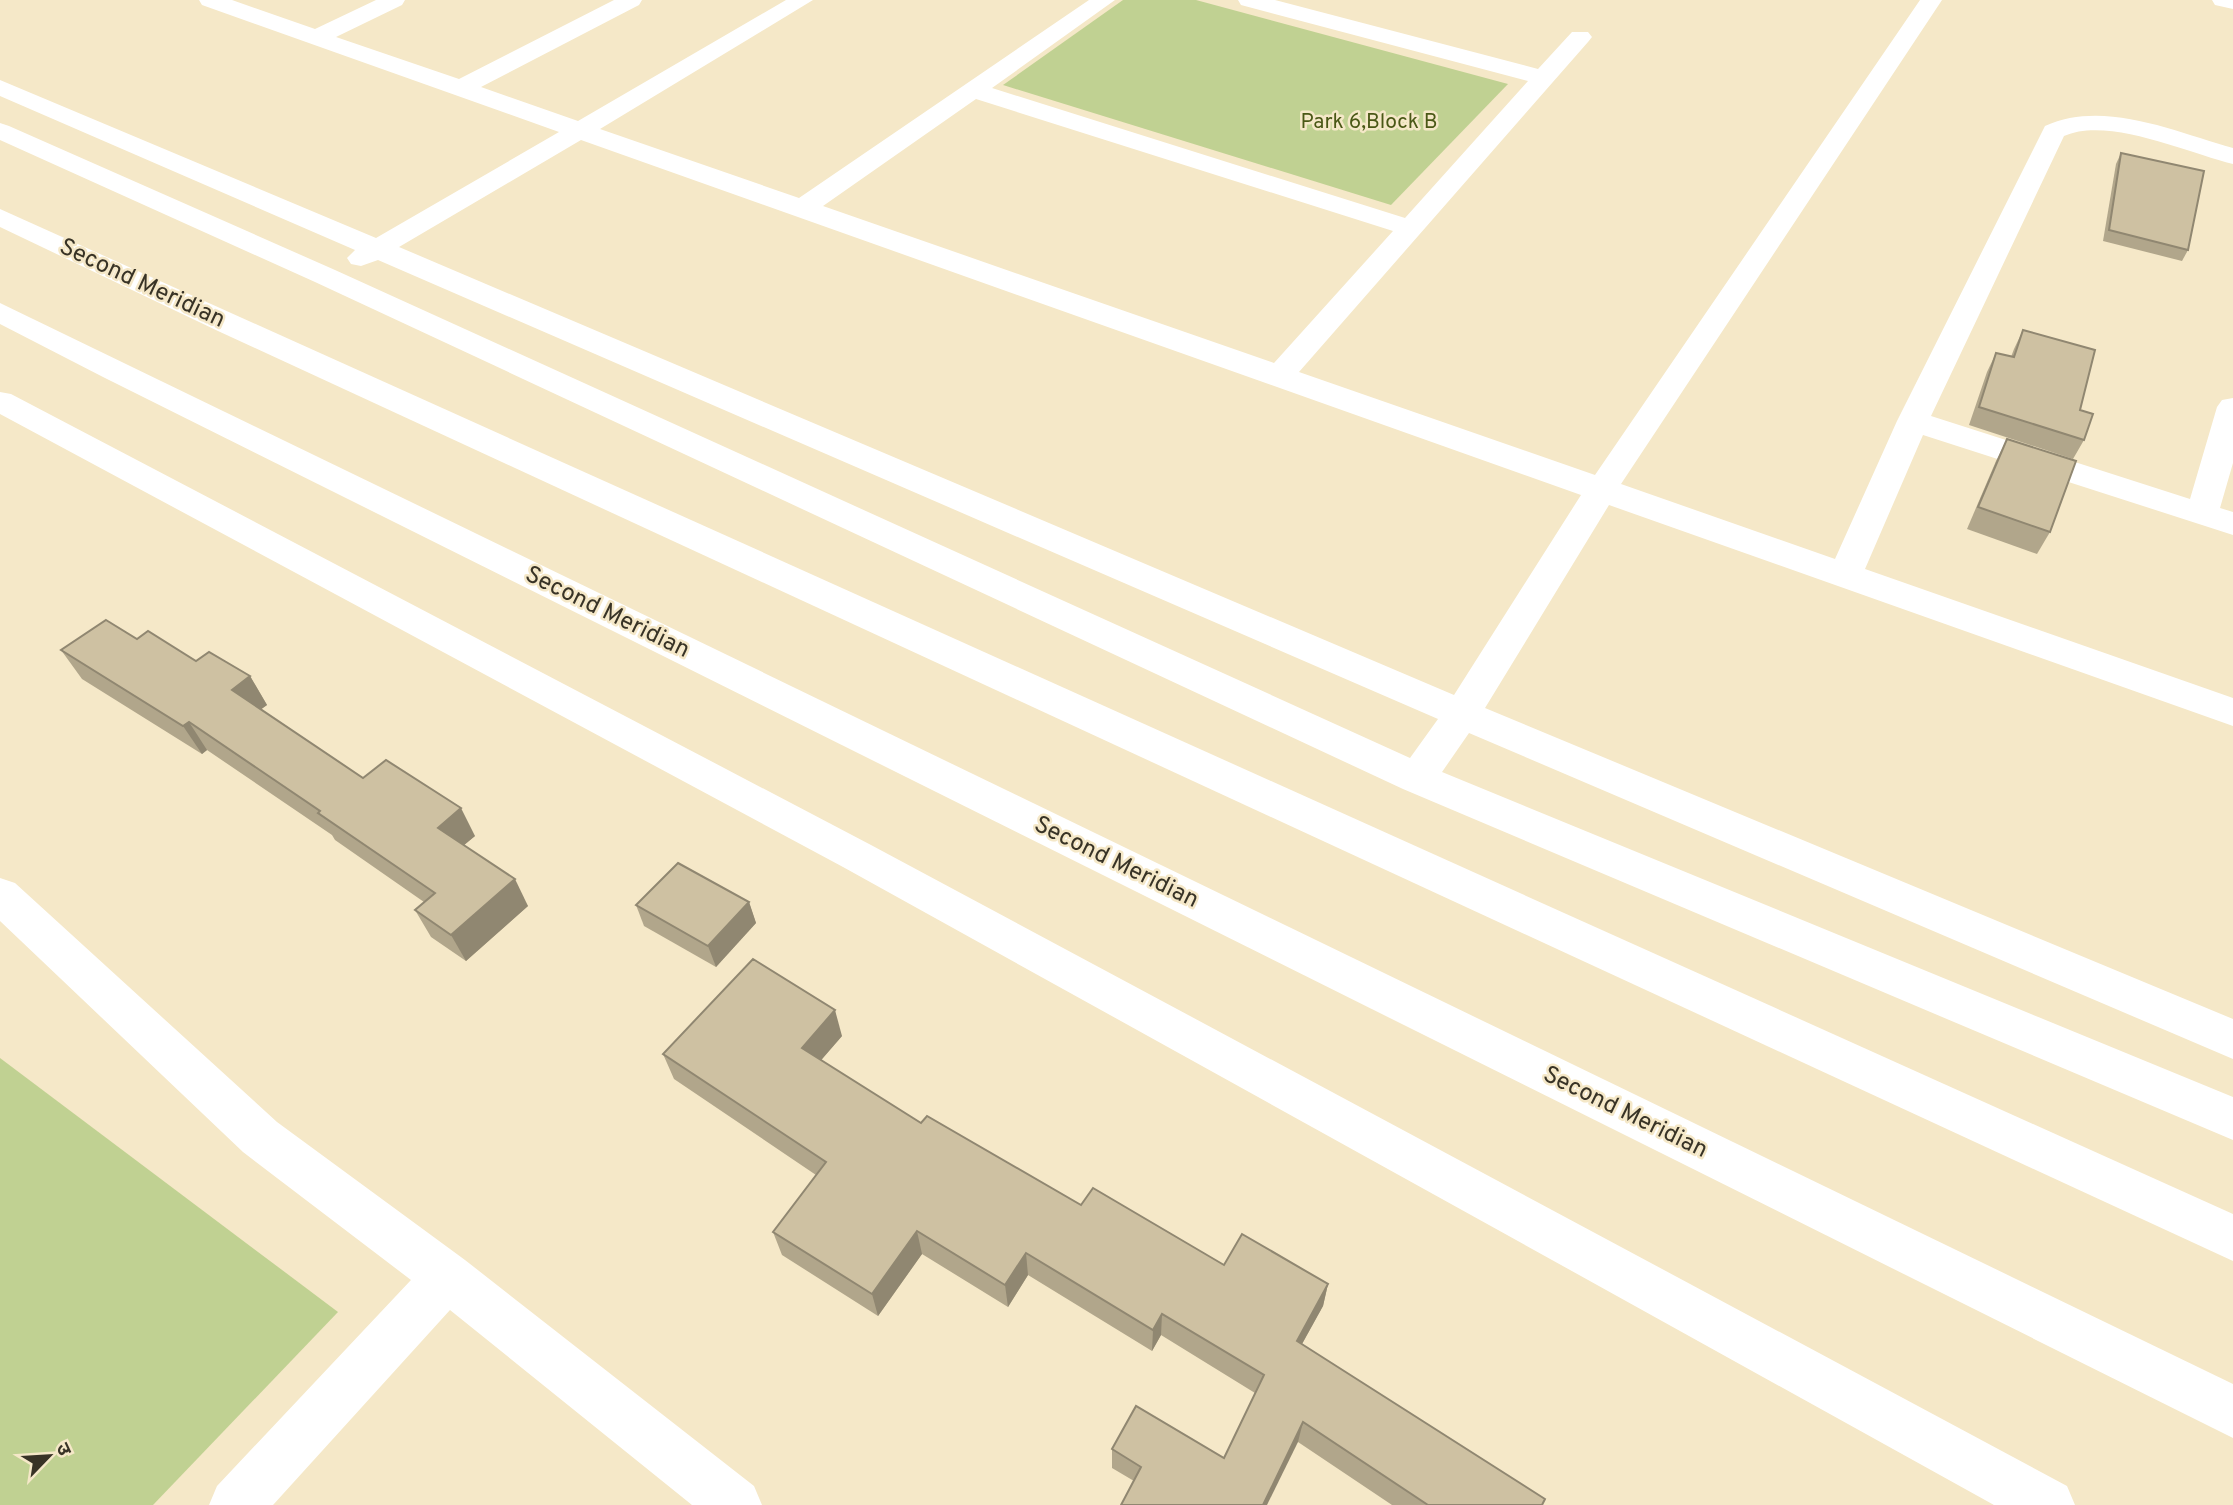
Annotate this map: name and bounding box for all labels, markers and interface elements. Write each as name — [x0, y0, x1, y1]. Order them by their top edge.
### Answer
park label: Park 6,Block B — [1300, 109, 1438, 136]
street label: Second Meridian — [54, 232, 230, 336]
street label: Second Meridian — [520, 560, 694, 666]
street label: Second Meridian — [1029, 810, 1203, 916]
street label: Second Meridian — [1538, 1060, 1712, 1166]
north arrow — [14, 1421, 84, 1491]
text: उ — [49, 1440, 76, 1461]

